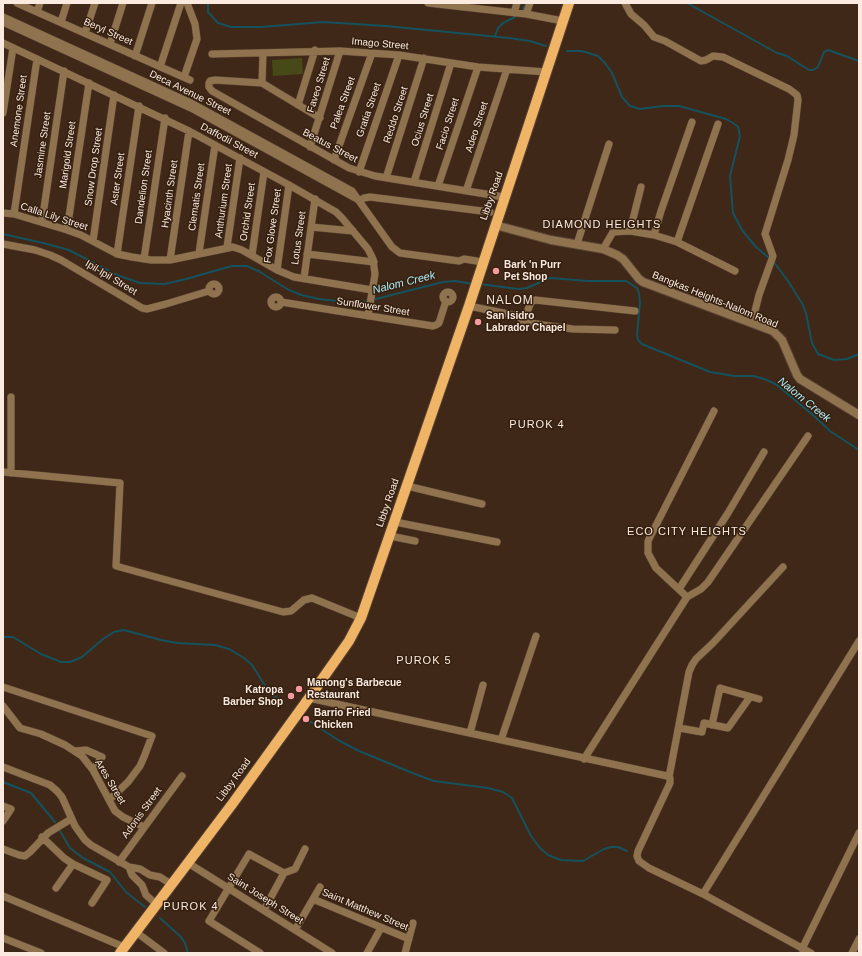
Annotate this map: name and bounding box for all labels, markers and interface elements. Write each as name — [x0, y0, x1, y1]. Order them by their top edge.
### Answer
street label: Beryl Street — [82, 16, 134, 48]
street label: Imago Street — [351, 36, 409, 52]
street label: Faveo Street — [305, 56, 333, 114]
street label: Deca Avenue Street — [147, 68, 233, 118]
street label: Anemone Street — [8, 74, 30, 148]
street label: Palea Street — [328, 75, 358, 131]
street label: Gratia Street — [354, 81, 384, 139]
street label: Reddo Street — [381, 85, 411, 145]
street label: Ocius Street — [409, 92, 437, 148]
street label: Facio Street — [434, 97, 462, 151]
street label: Adeo Street — [463, 100, 491, 154]
street label: Jasmine Street — [32, 111, 54, 179]
street label: Marigold Street — [57, 121, 79, 189]
street label: Daffodil Street — [198, 121, 260, 161]
street label: Beatus Street — [300, 126, 360, 166]
street label: Snow Drop Street — [83, 127, 105, 207]
street label: Dandelion Street — [133, 149, 155, 225]
street label: Aster Street — [108, 152, 128, 206]
street label: Hyacinth Street — [159, 159, 181, 229]
street label: Clematis Street — [186, 162, 208, 232]
street label: Anthurium Street — [213, 163, 235, 239]
street label: Libby Road — [478, 170, 506, 222]
street label: Orchid Street — [238, 182, 258, 242]
street label: Fox Glove Street — [262, 188, 284, 264]
street label: Calla Lily Street — [19, 200, 89, 234]
street label: Lotus Street — [289, 210, 309, 266]
district label: DIAMOND HEIGHTS — [543, 218, 661, 232]
street label: Ipil-Ipil Street — [83, 258, 139, 298]
place label: Bark 'n Purr Pet Shop — [504, 259, 561, 282]
marker: Bark 'n Purr Pet Shop — [491, 266, 501, 276]
water label: Nalom Creek — [371, 269, 437, 297]
street label: Bangkas Heights-Nalom Road — [650, 269, 780, 331]
district label: NALOM — [486, 294, 534, 308]
street label: Sunflower Street — [336, 295, 410, 319]
place label: San Isidro Labrador Chapel — [486, 310, 565, 334]
marker: San Isidro Labrador Chapel — [473, 317, 483, 327]
water label: Nalom Creek — [775, 375, 833, 425]
district label: PUROK 4 — [509, 418, 565, 432]
street label: Libby Road — [374, 477, 402, 529]
district label: ECO CITY HEIGHTS — [627, 525, 747, 539]
district label: PUROK 5 — [396, 654, 452, 668]
place label: Manong's Barbecue Restaurant — [307, 677, 402, 700]
place label: Katropa Barber Shop — [223, 684, 283, 708]
marker: Manong's Barbecue Restaurant — [294, 684, 304, 694]
marker: Katropa Barber Shop — [286, 691, 296, 701]
place label: Barrio Fried Chicken — [314, 707, 371, 730]
marker: Barrio Fried Chicken — [301, 714, 311, 724]
street label: Libby Road — [214, 756, 254, 804]
street label: Ares Street — [92, 757, 128, 807]
street label: Adonis Street — [120, 785, 164, 841]
street label: Saint Joseph Street — [225, 871, 305, 927]
street label: Saint Matthew Street — [320, 886, 410, 934]
district label: PUROK 4 — [163, 900, 219, 914]

